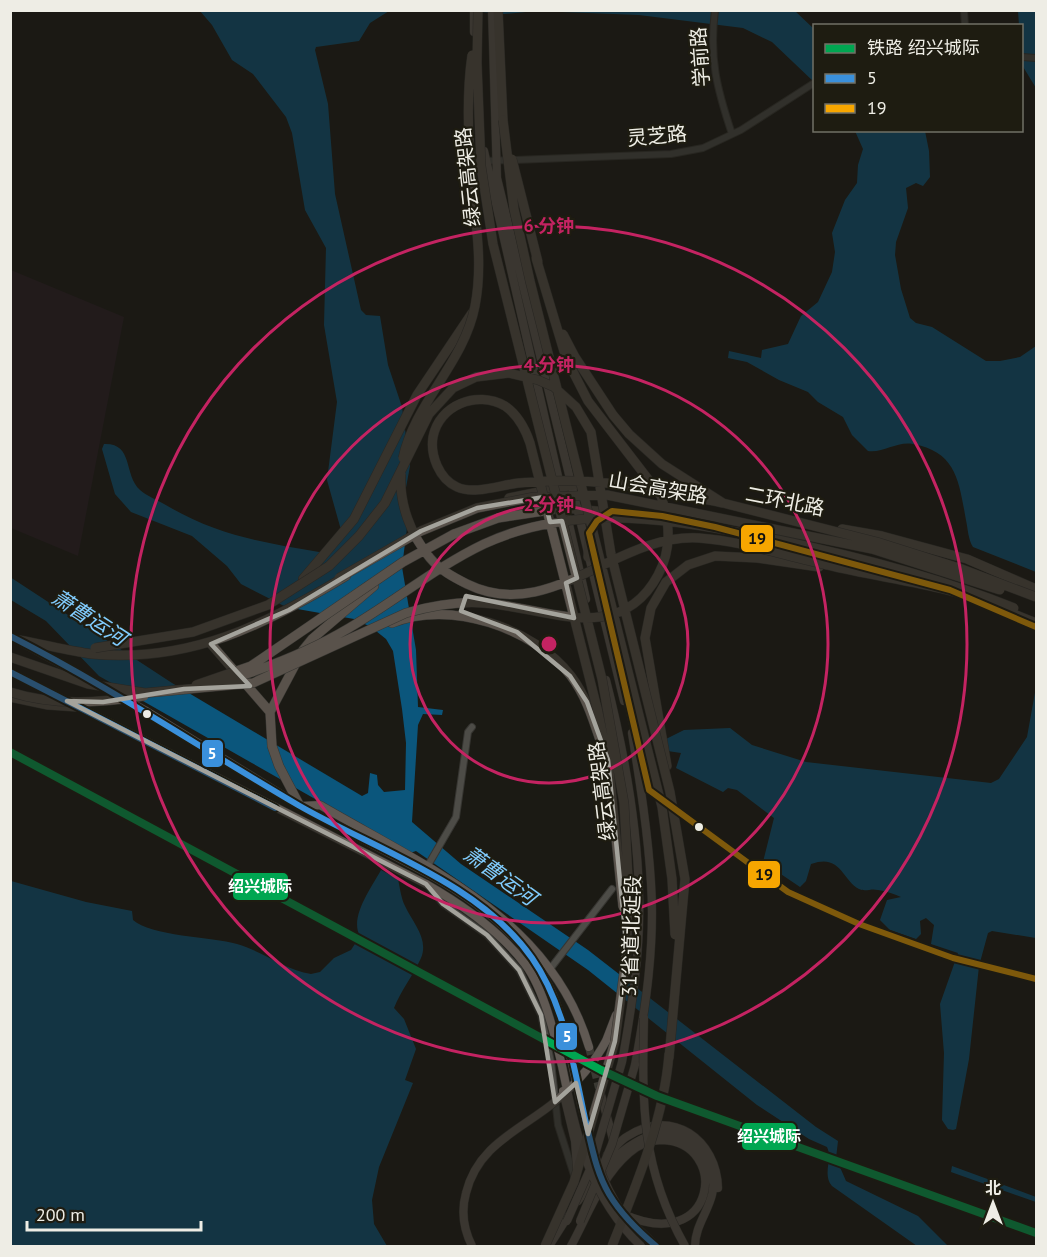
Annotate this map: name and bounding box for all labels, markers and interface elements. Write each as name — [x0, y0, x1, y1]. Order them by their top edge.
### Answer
legend — [813, 24, 1023, 132]
street label: 学前路 — [685, 26, 715, 88]
text: 铁路 绍兴城际 — [867, 36, 980, 59]
text: 5 — [867, 66, 877, 89]
text: 19 — [867, 96, 887, 119]
street label: 灵芝路 — [626, 120, 688, 152]
street label: 绿云高架路 — [450, 126, 486, 228]
text: 6 分钟 — [524, 214, 574, 237]
text: 4 分钟 — [524, 353, 574, 376]
street label: 山会高架路 — [607, 467, 709, 509]
street label: 二环北路 — [743, 481, 827, 521]
text: 2 分钟 — [524, 493, 574, 516]
line badge: 19 — [740, 524, 774, 553]
text: 19 — [748, 528, 766, 548]
water label: 萧曹运河 — [47, 583, 135, 654]
centre of rings — [539, 634, 559, 654]
unlabelled marker — [141, 708, 153, 720]
line badge: 5 — [201, 739, 224, 768]
street label: 绿云高架路 — [583, 740, 621, 842]
text: 5 — [207, 743, 217, 763]
unlabelled marker — [693, 821, 705, 833]
water label: 萧曹运河 — [458, 840, 545, 914]
line badge: 19 — [747, 860, 781, 889]
text: 19 — [755, 864, 773, 884]
line badge: 绍兴城际 — [232, 872, 289, 901]
street label: 31省道北延段 — [616, 875, 646, 997]
text: 绍兴城际 — [228, 876, 292, 896]
line badge: 5 — [555, 1022, 578, 1051]
text: 5 — [562, 1026, 572, 1046]
line badge: 绍兴城际 — [741, 1122, 797, 1151]
text: 绍兴城际 — [737, 1126, 801, 1146]
north arrow — [963, 1173, 1023, 1233]
text: 北 — [985, 1178, 1001, 1198]
scale bar — [27, 1194, 201, 1232]
text: 200 m — [36, 1203, 85, 1226]

